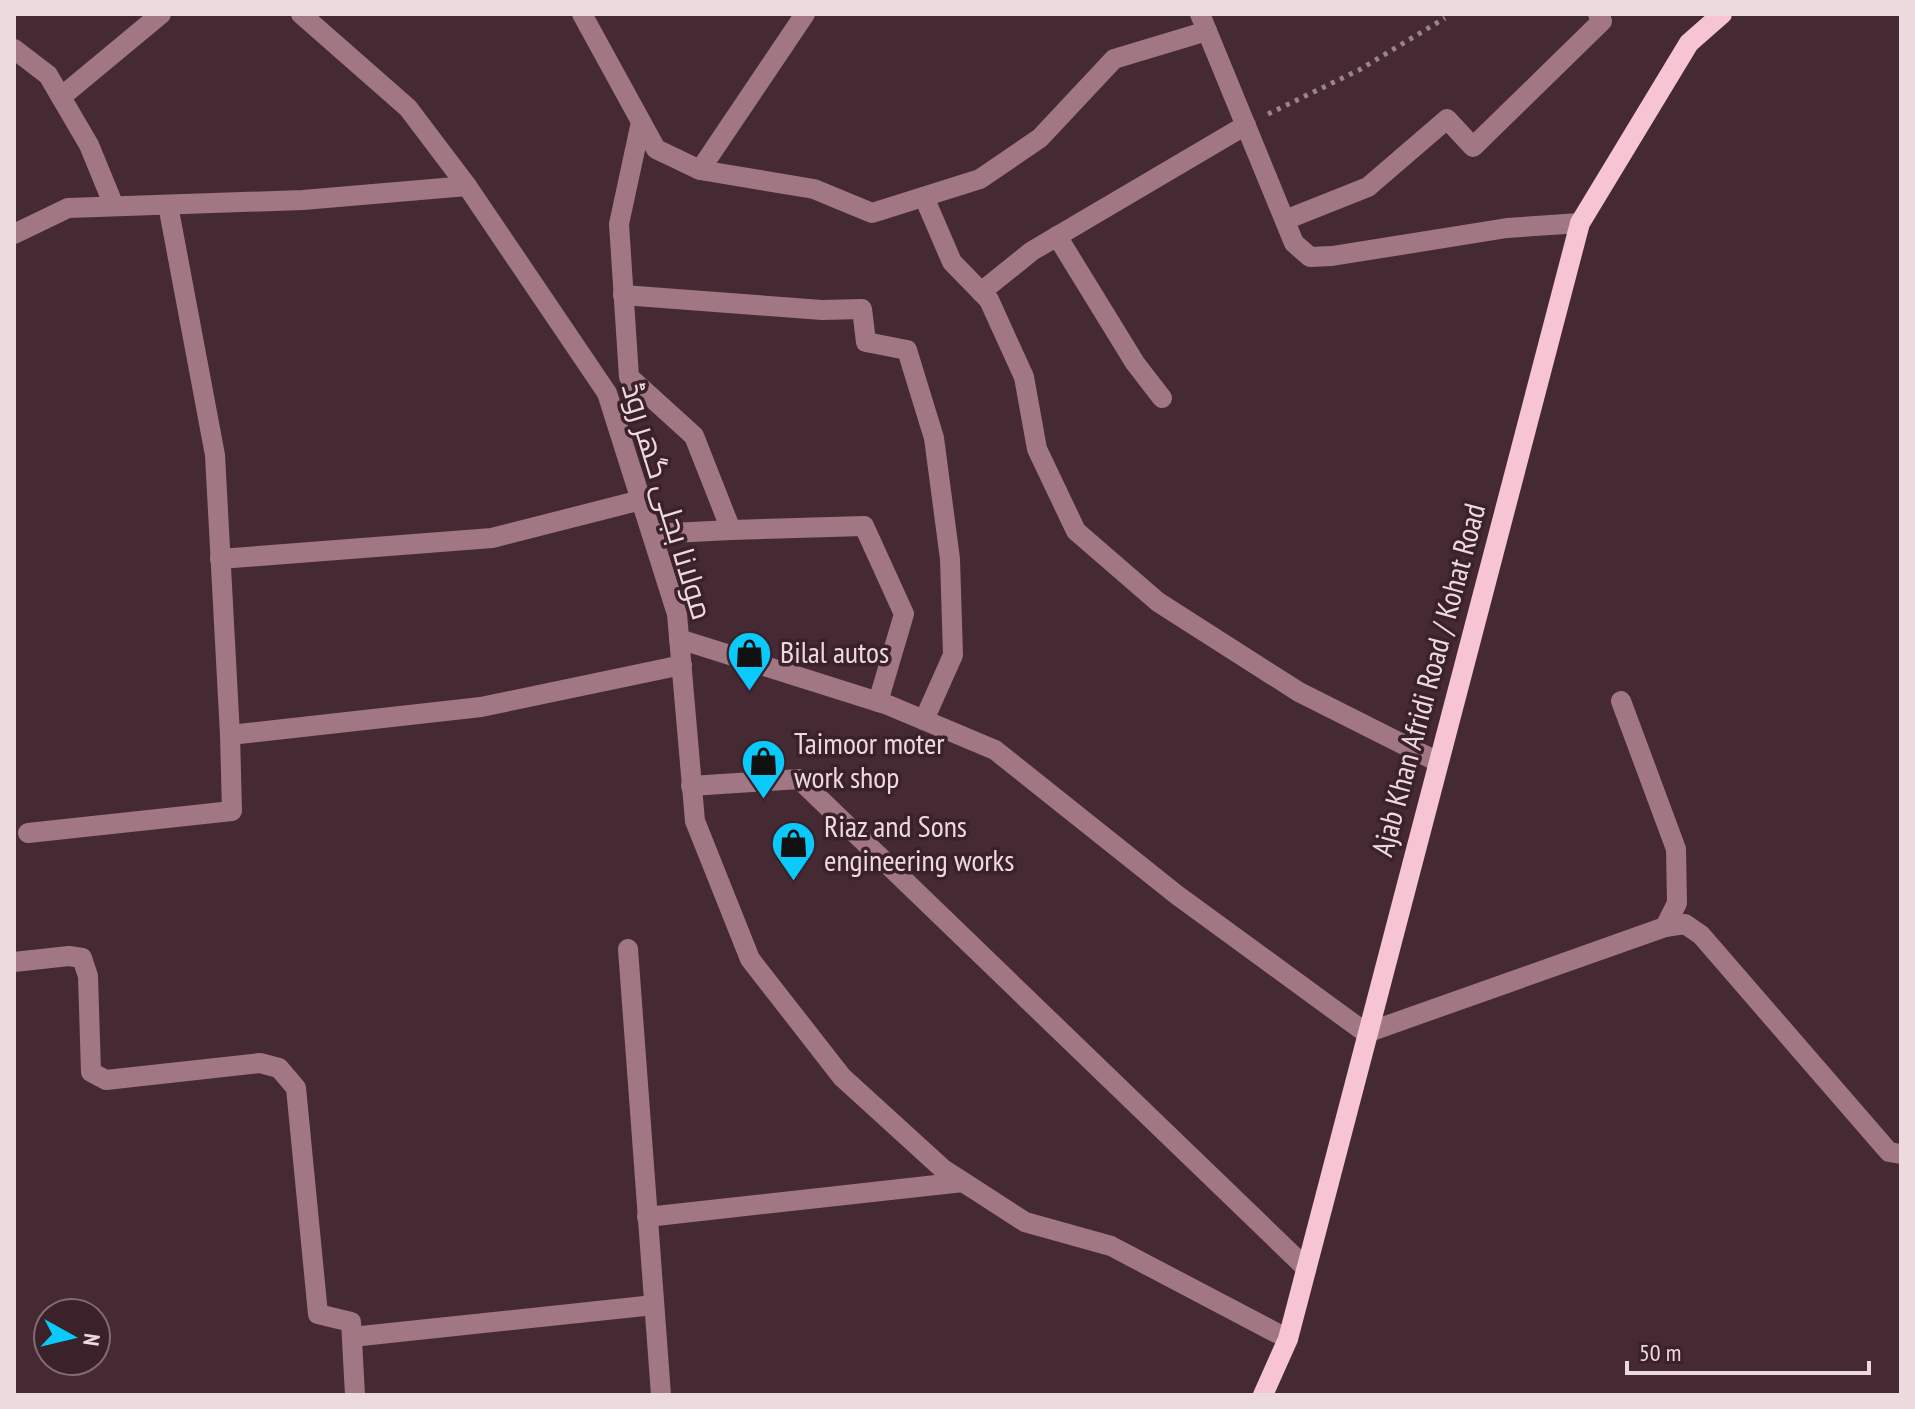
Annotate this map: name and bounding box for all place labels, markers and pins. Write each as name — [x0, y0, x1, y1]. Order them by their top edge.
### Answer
shop icon: Bilal autos — [725, 629, 773, 692]
place label: Bilal autos — [780, 632, 889, 671]
place label: Taimoor moter work shop — [794, 723, 945, 796]
shop icon: Taimoor moter work shop — [739, 737, 787, 800]
place label: Riaz and Sons engineering works — [824, 806, 1014, 879]
shop icon: Riaz and Sons engineering works — [769, 820, 817, 883]

